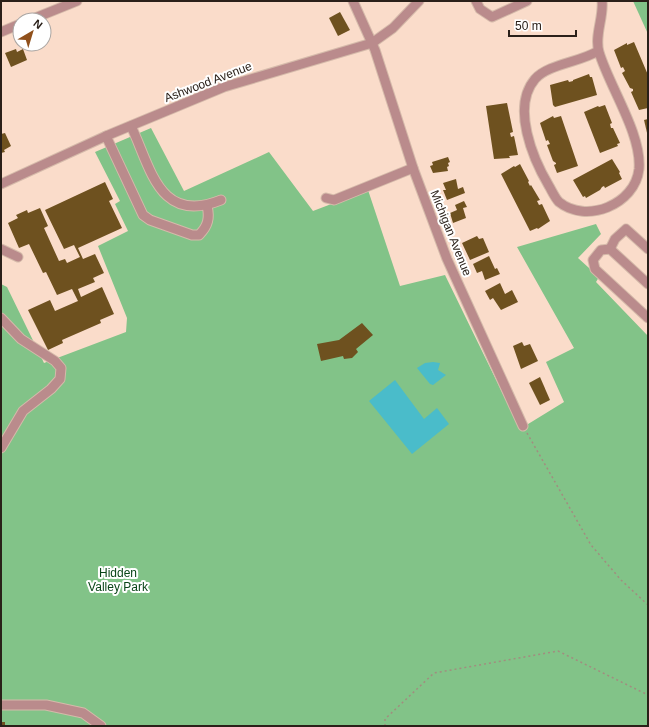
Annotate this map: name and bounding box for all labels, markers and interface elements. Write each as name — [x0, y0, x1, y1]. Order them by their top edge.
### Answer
north arrow — [12, 12, 52, 52]
scale bar — [509, 12, 576, 38]
text: N — [31, 17, 45, 31]
text: 50 m — [515, 19, 542, 33]
street label: Ashwood Avenue — [162, 59, 254, 105]
street label: Michigan Avenue — [427, 188, 475, 278]
park label: Hidden Valley Park — [88, 566, 149, 594]

